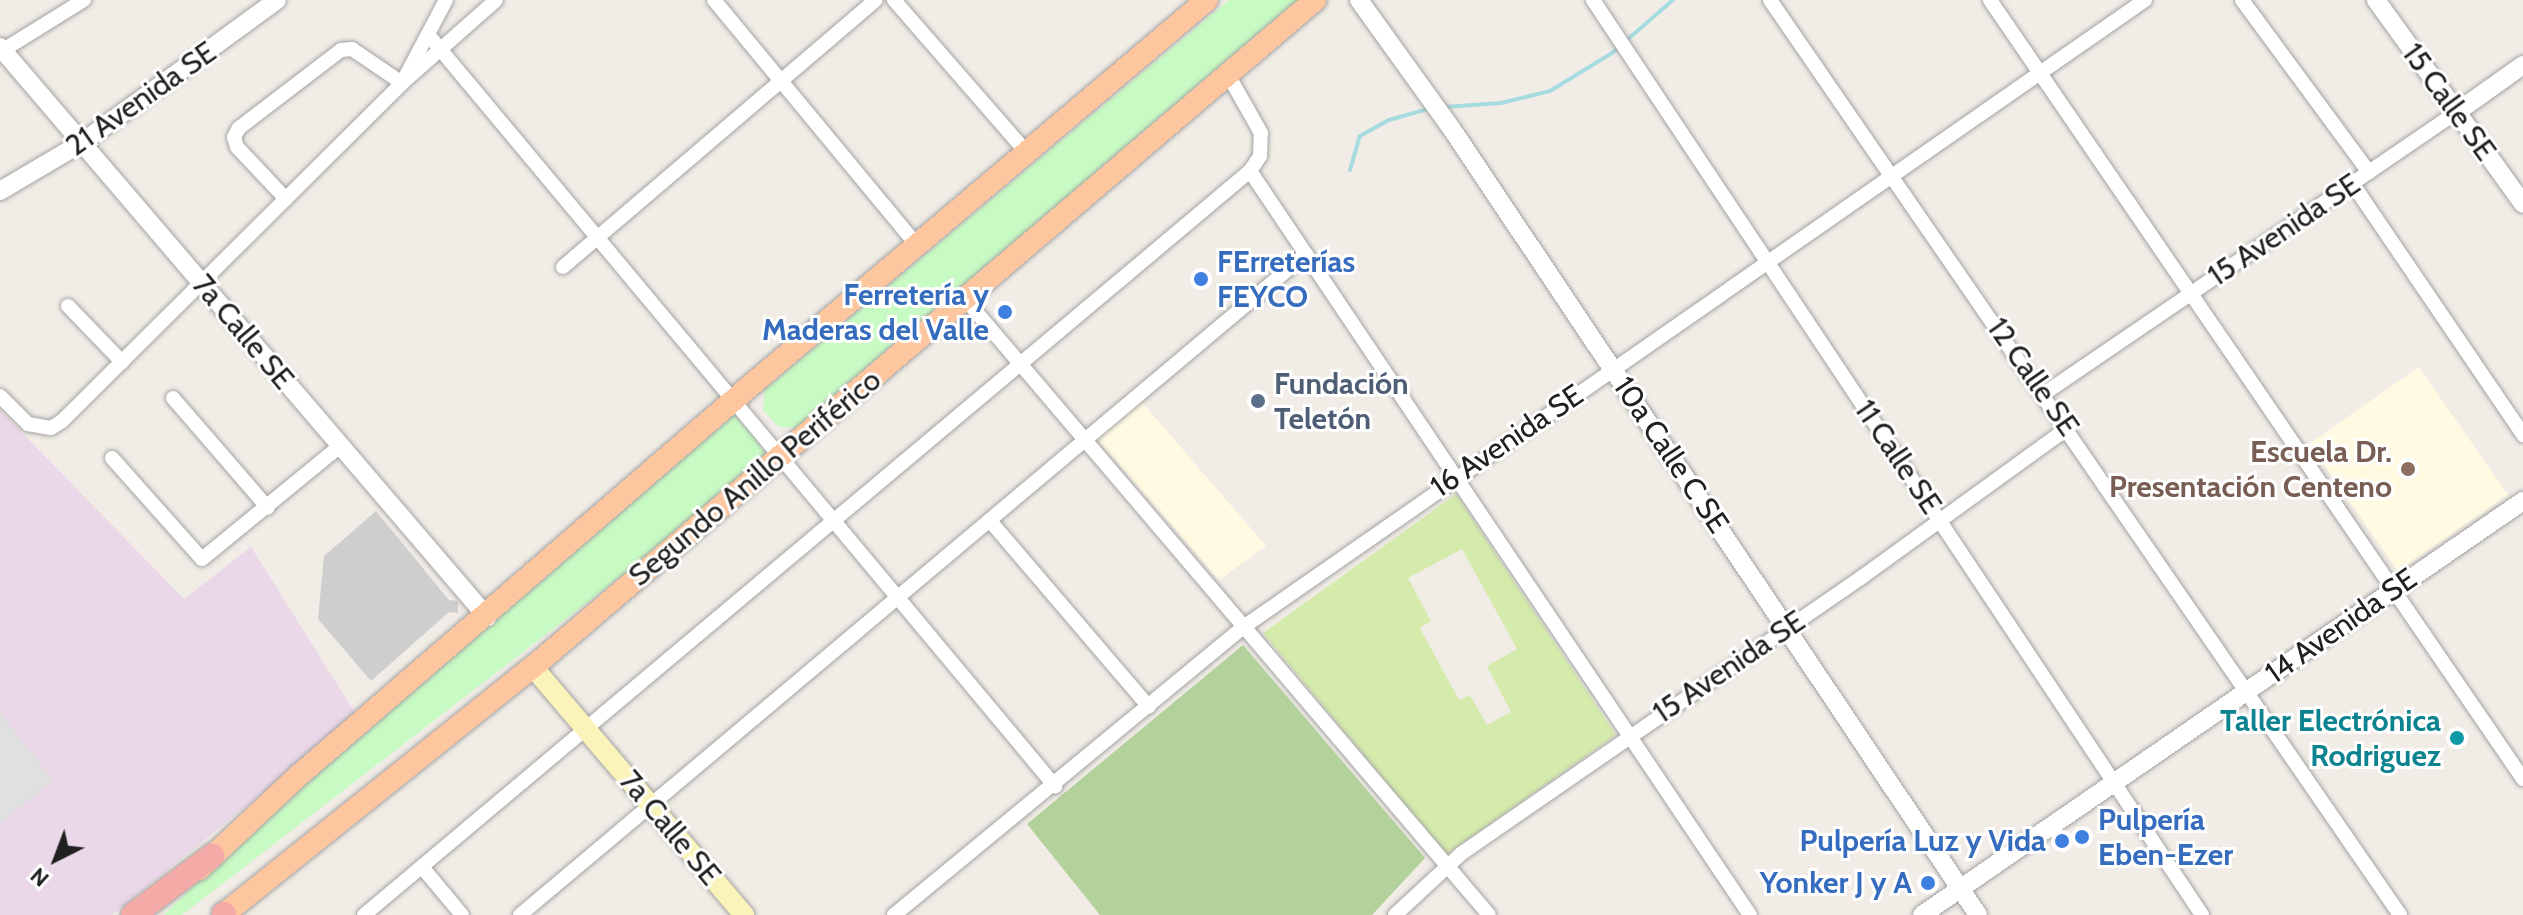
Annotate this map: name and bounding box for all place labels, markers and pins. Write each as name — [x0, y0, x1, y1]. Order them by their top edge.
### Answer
place label: FErreterías FEYCO — [1217, 244, 1355, 314]
marker: FErreterías FEYCO — [1192, 270, 1210, 288]
place label: Ferretería y Maderas del Valle — [762, 277, 989, 348]
marker: Ferretería y Maderas del Valle — [996, 303, 1014, 321]
place label: Fundación Teletón — [1274, 366, 1409, 436]
marker: Fundación Teletón — [1249, 392, 1267, 410]
place label: Escuela Dr. Presentación Centeno — [2109, 434, 2392, 504]
marker: Escuela Dr. Presentación Centeno — [2399, 460, 2417, 478]
place label: Taller Electrónica Rodriguez — [2220, 703, 2441, 774]
marker: Taller Electrónica Rodriguez — [2448, 729, 2466, 747]
place label: Pulpería Eben-Ezer — [2098, 802, 2233, 872]
place label: Pulpería Luz y Vida — [1800, 823, 2046, 859]
marker: Pulpería Eben-Ezer — [2073, 828, 2091, 846]
marker: Pulpería Luz y Vida — [2053, 832, 2071, 850]
place label: Yonker J y A — [1760, 865, 1912, 901]
marker: Yonker J y A — [1919, 874, 1937, 892]

